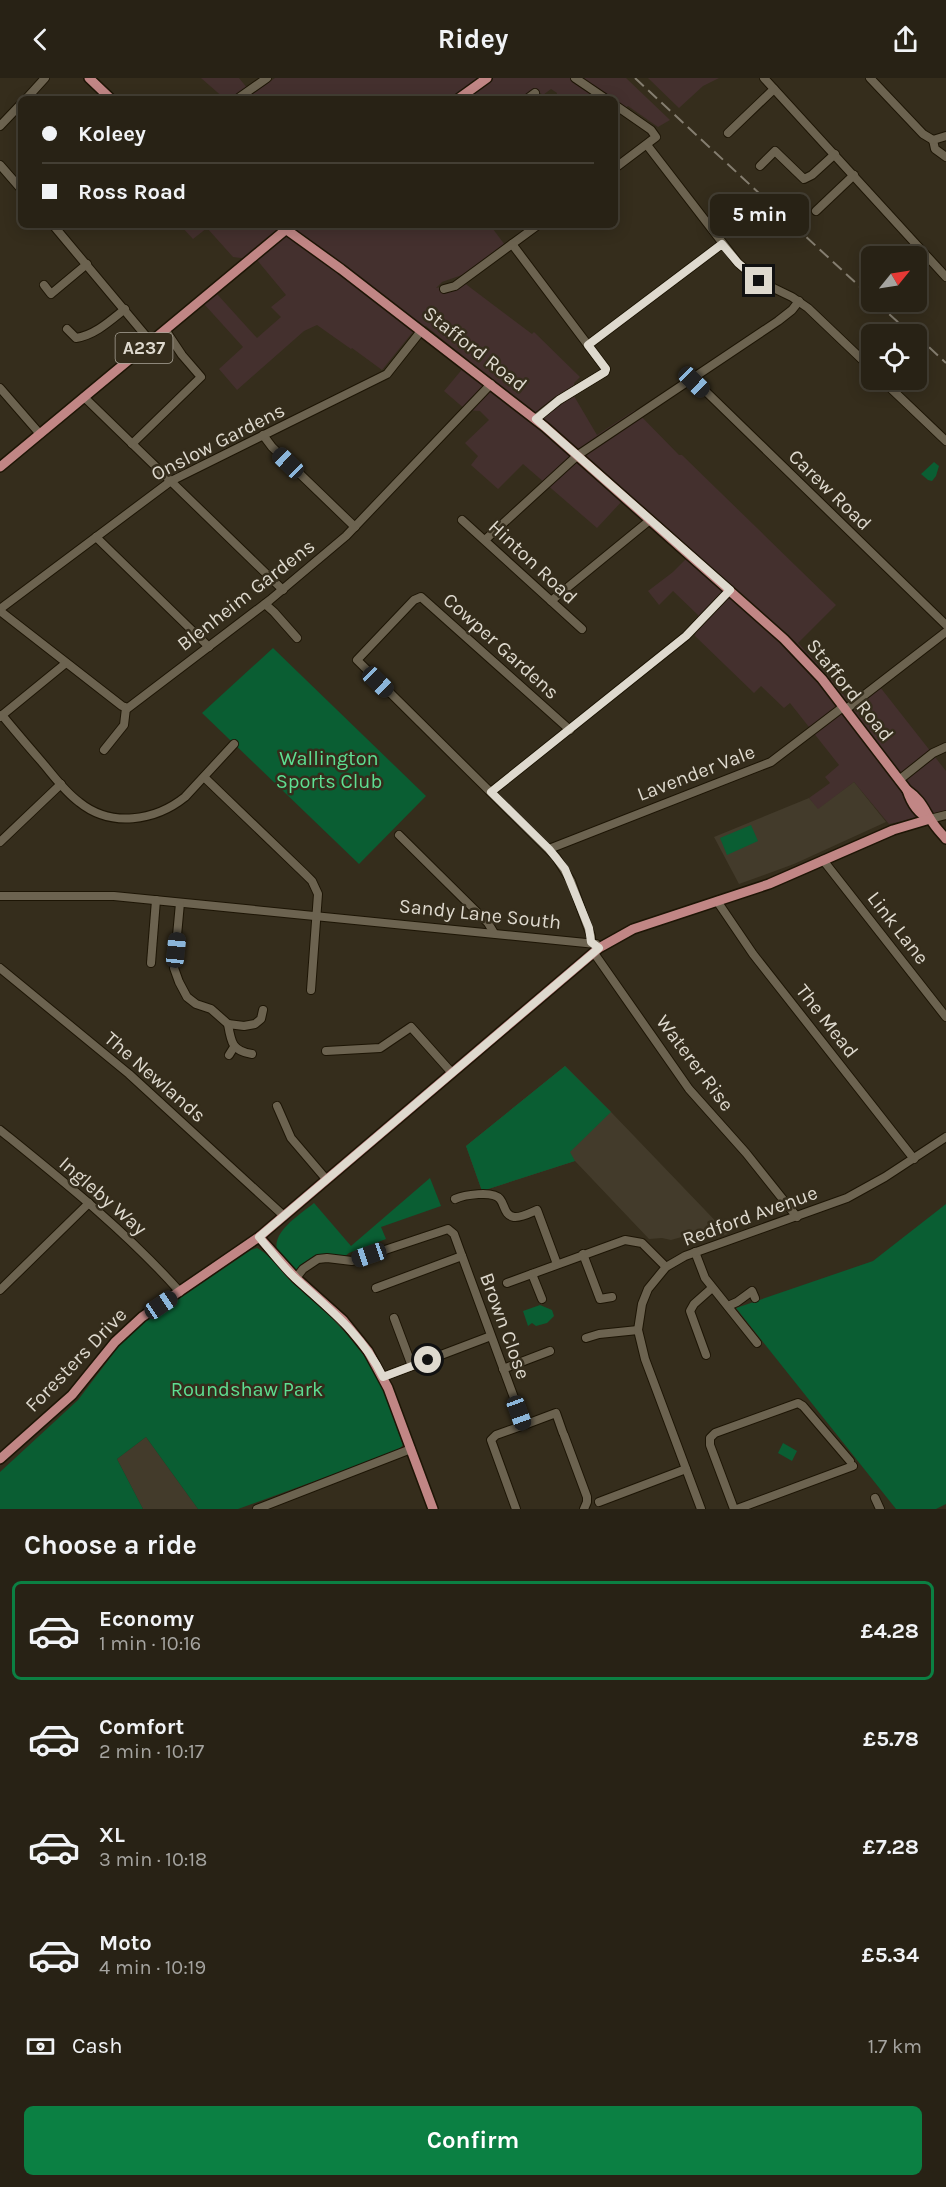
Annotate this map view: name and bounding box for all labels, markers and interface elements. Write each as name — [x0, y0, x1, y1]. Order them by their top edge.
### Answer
icon: back — [24, 23, 57, 56]
text: Ridey — [438, 23, 508, 55]
icon: share — [889, 23, 922, 56]
text: Koleey — [78, 121, 146, 147]
text: Ross Road — [78, 179, 186, 205]
callout: 5 min — [710, 194, 808, 236]
text: 5 min — [732, 203, 787, 226]
north arrow — [861, 246, 927, 312]
map controls — [861, 246, 927, 390]
route end — [745, 267, 772, 294]
street label: Stafford Road — [419, 301, 531, 397]
button: locate — [861, 324, 927, 390]
road number: A237 — [116, 333, 172, 363]
car — [675, 363, 713, 401]
street label: Onslow Gardens — [147, 398, 289, 486]
car — [269, 444, 307, 482]
street label: Carew Road — [784, 445, 876, 535]
street label: Hinton Road — [484, 515, 582, 609]
street label: Blenheim Gardens — [173, 534, 319, 656]
street label: Cowper Gardens — [439, 588, 563, 704]
street label: Stafford Road — [802, 634, 898, 746]
car — [359, 663, 397, 701]
street label: Lavender Vale — [634, 740, 758, 806]
park label: Wallington Sports Club — [276, 747, 382, 793]
street label: Link Lane — [862, 887, 934, 969]
street label: Sandy Lane South — [398, 894, 562, 934]
car — [165, 931, 187, 969]
street label: The Mead — [791, 980, 863, 1062]
street label: Waterer Rise — [651, 1010, 739, 1116]
street label: The Newlands — [100, 1027, 210, 1127]
street label: Ingleby Way — [55, 1152, 151, 1240]
street label: Redford Avenue — [679, 1181, 821, 1251]
car — [349, 1241, 389, 1269]
street label: Brown Close — [475, 1270, 535, 1382]
car — [141, 1287, 181, 1323]
street label: Foresters Drive — [21, 1303, 131, 1417]
route start — [414, 1346, 441, 1373]
park label: Roundshaw Park — [171, 1378, 323, 1401]
car — [504, 1393, 534, 1433]
text: Choose a ride — [24, 1529, 197, 1561]
icon: car — [27, 1604, 81, 1658]
text: Economy — [99, 1606, 194, 1632]
text: £4.28 — [860, 1618, 919, 1644]
text: 1 min · 10:16 — [99, 1632, 201, 1655]
icon: car — [27, 1712, 81, 1766]
text: Comfort — [99, 1714, 184, 1740]
text: £5.78 — [863, 1726, 919, 1752]
text: 2 min · 10:17 — [99, 1740, 204, 1763]
icon: car — [27, 1820, 81, 1874]
text: XL — [99, 1822, 125, 1848]
text: £7.28 — [863, 1834, 919, 1860]
text: 3 min · 10:18 — [99, 1848, 207, 1871]
icon: car — [27, 1928, 81, 1982]
text: Moto — [99, 1930, 152, 1956]
text: £5.34 — [861, 1942, 919, 1968]
text: 4 min · 10:19 — [99, 1956, 206, 1979]
icon: cash — [24, 2030, 57, 2063]
text: Cash — [72, 2033, 122, 2059]
text: 1.7 km — [868, 2035, 922, 2058]
button: Confirm — [24, 2106, 922, 2175]

